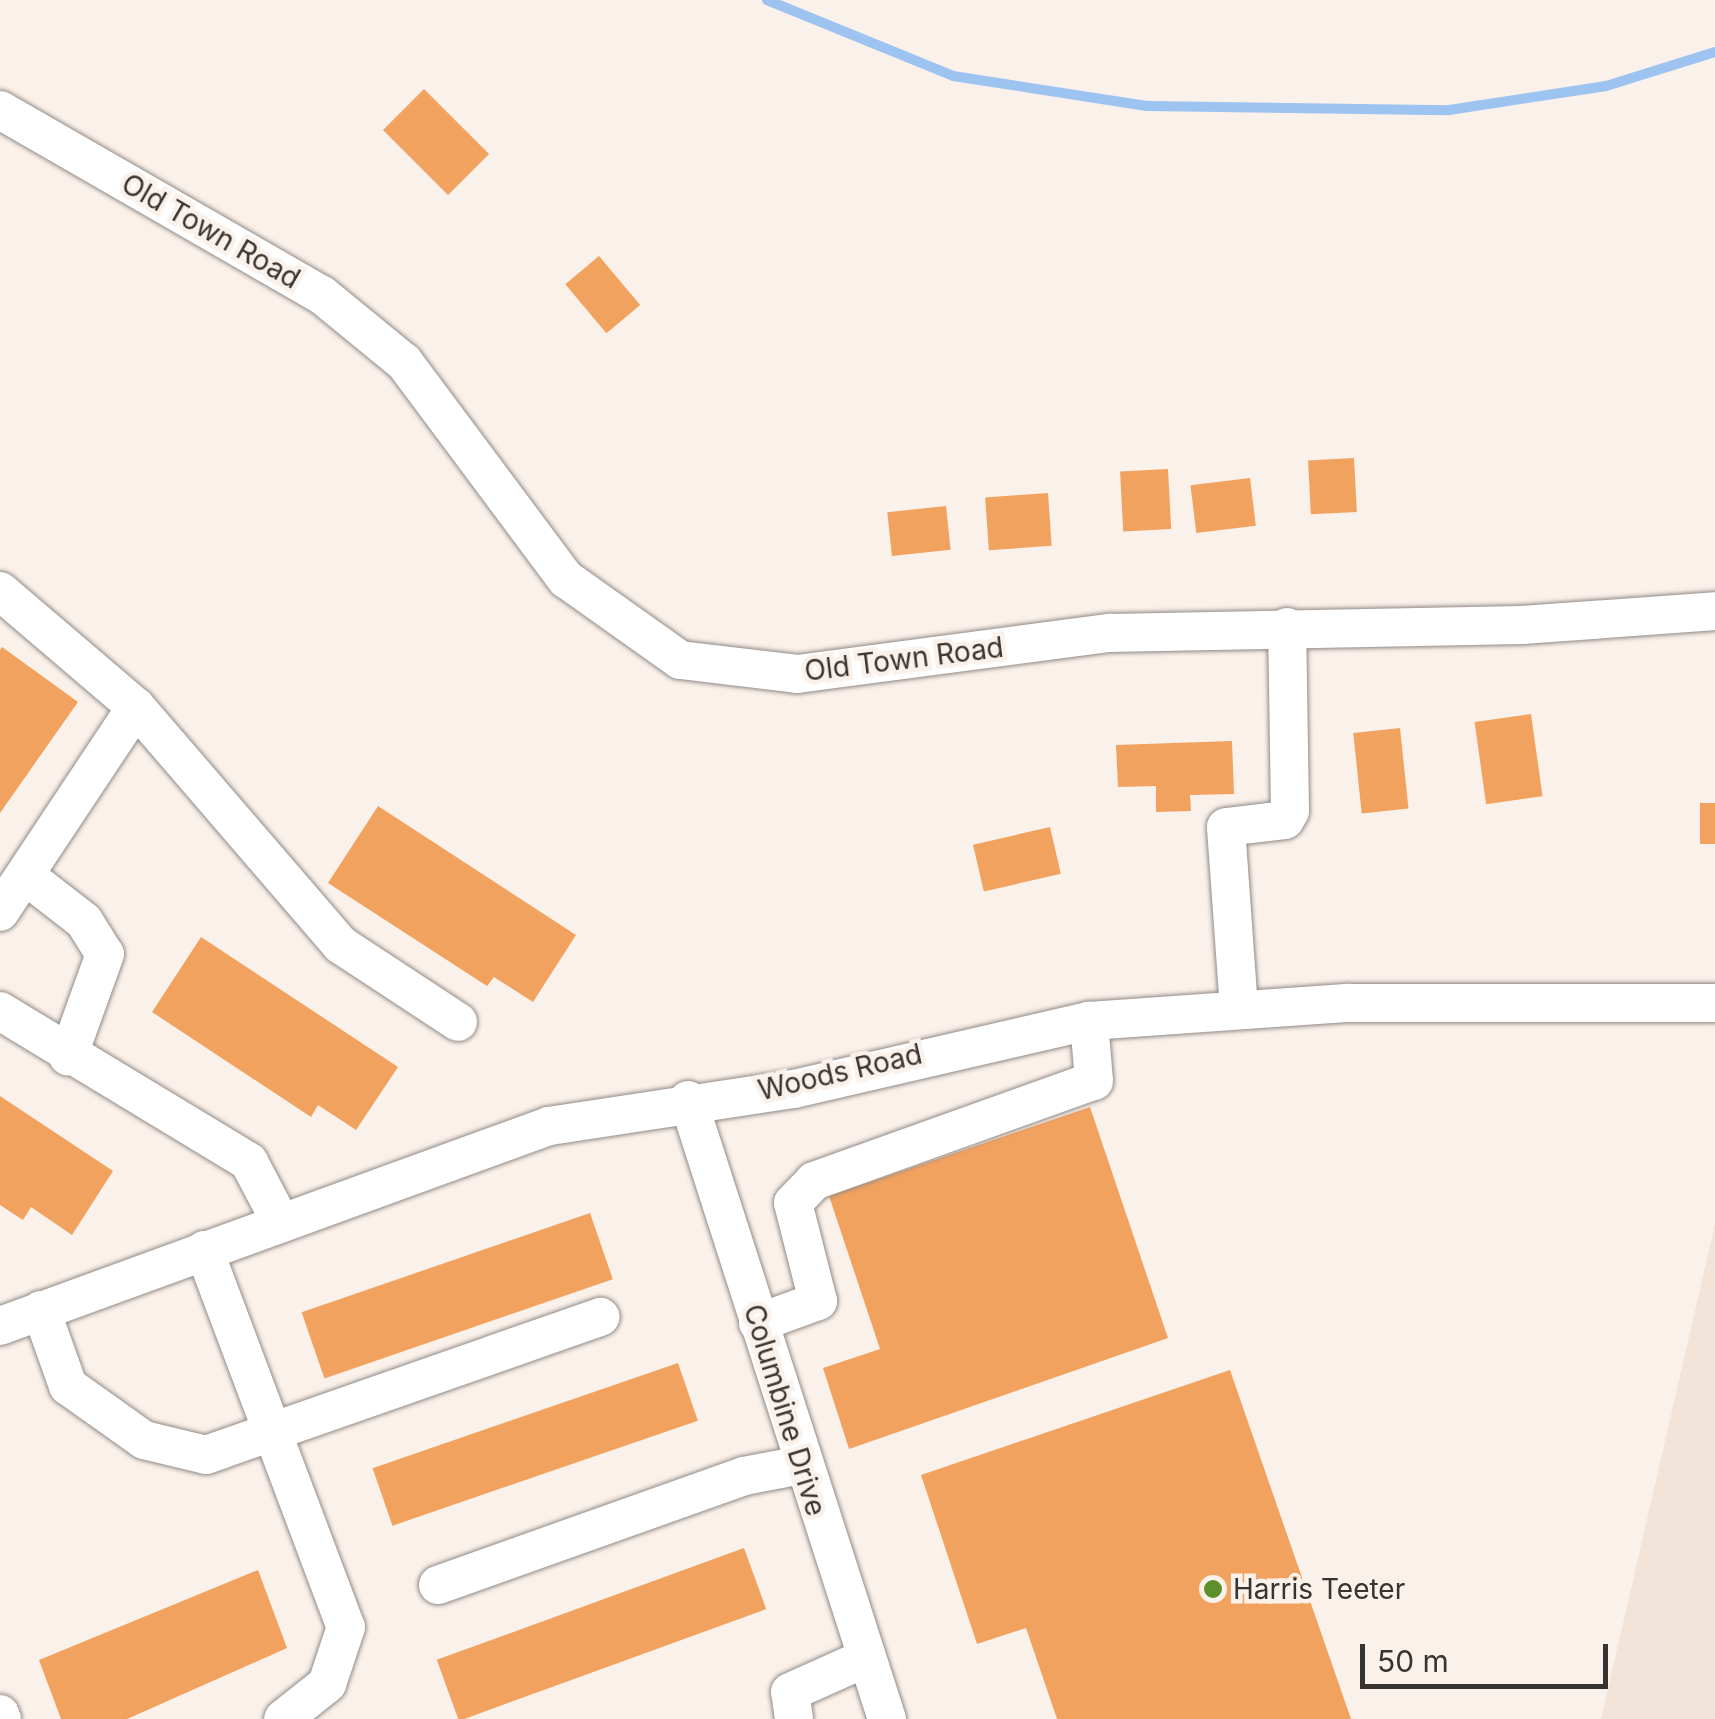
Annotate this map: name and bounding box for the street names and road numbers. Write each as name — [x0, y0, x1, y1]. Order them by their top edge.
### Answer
street label: Old Town Road — [116, 166, 306, 296]
street label: Old Town Road — [803, 630, 1005, 688]
street label: Woods Road — [755, 1037, 925, 1107]
street label: Columbine Drive — [737, 1300, 833, 1520]

